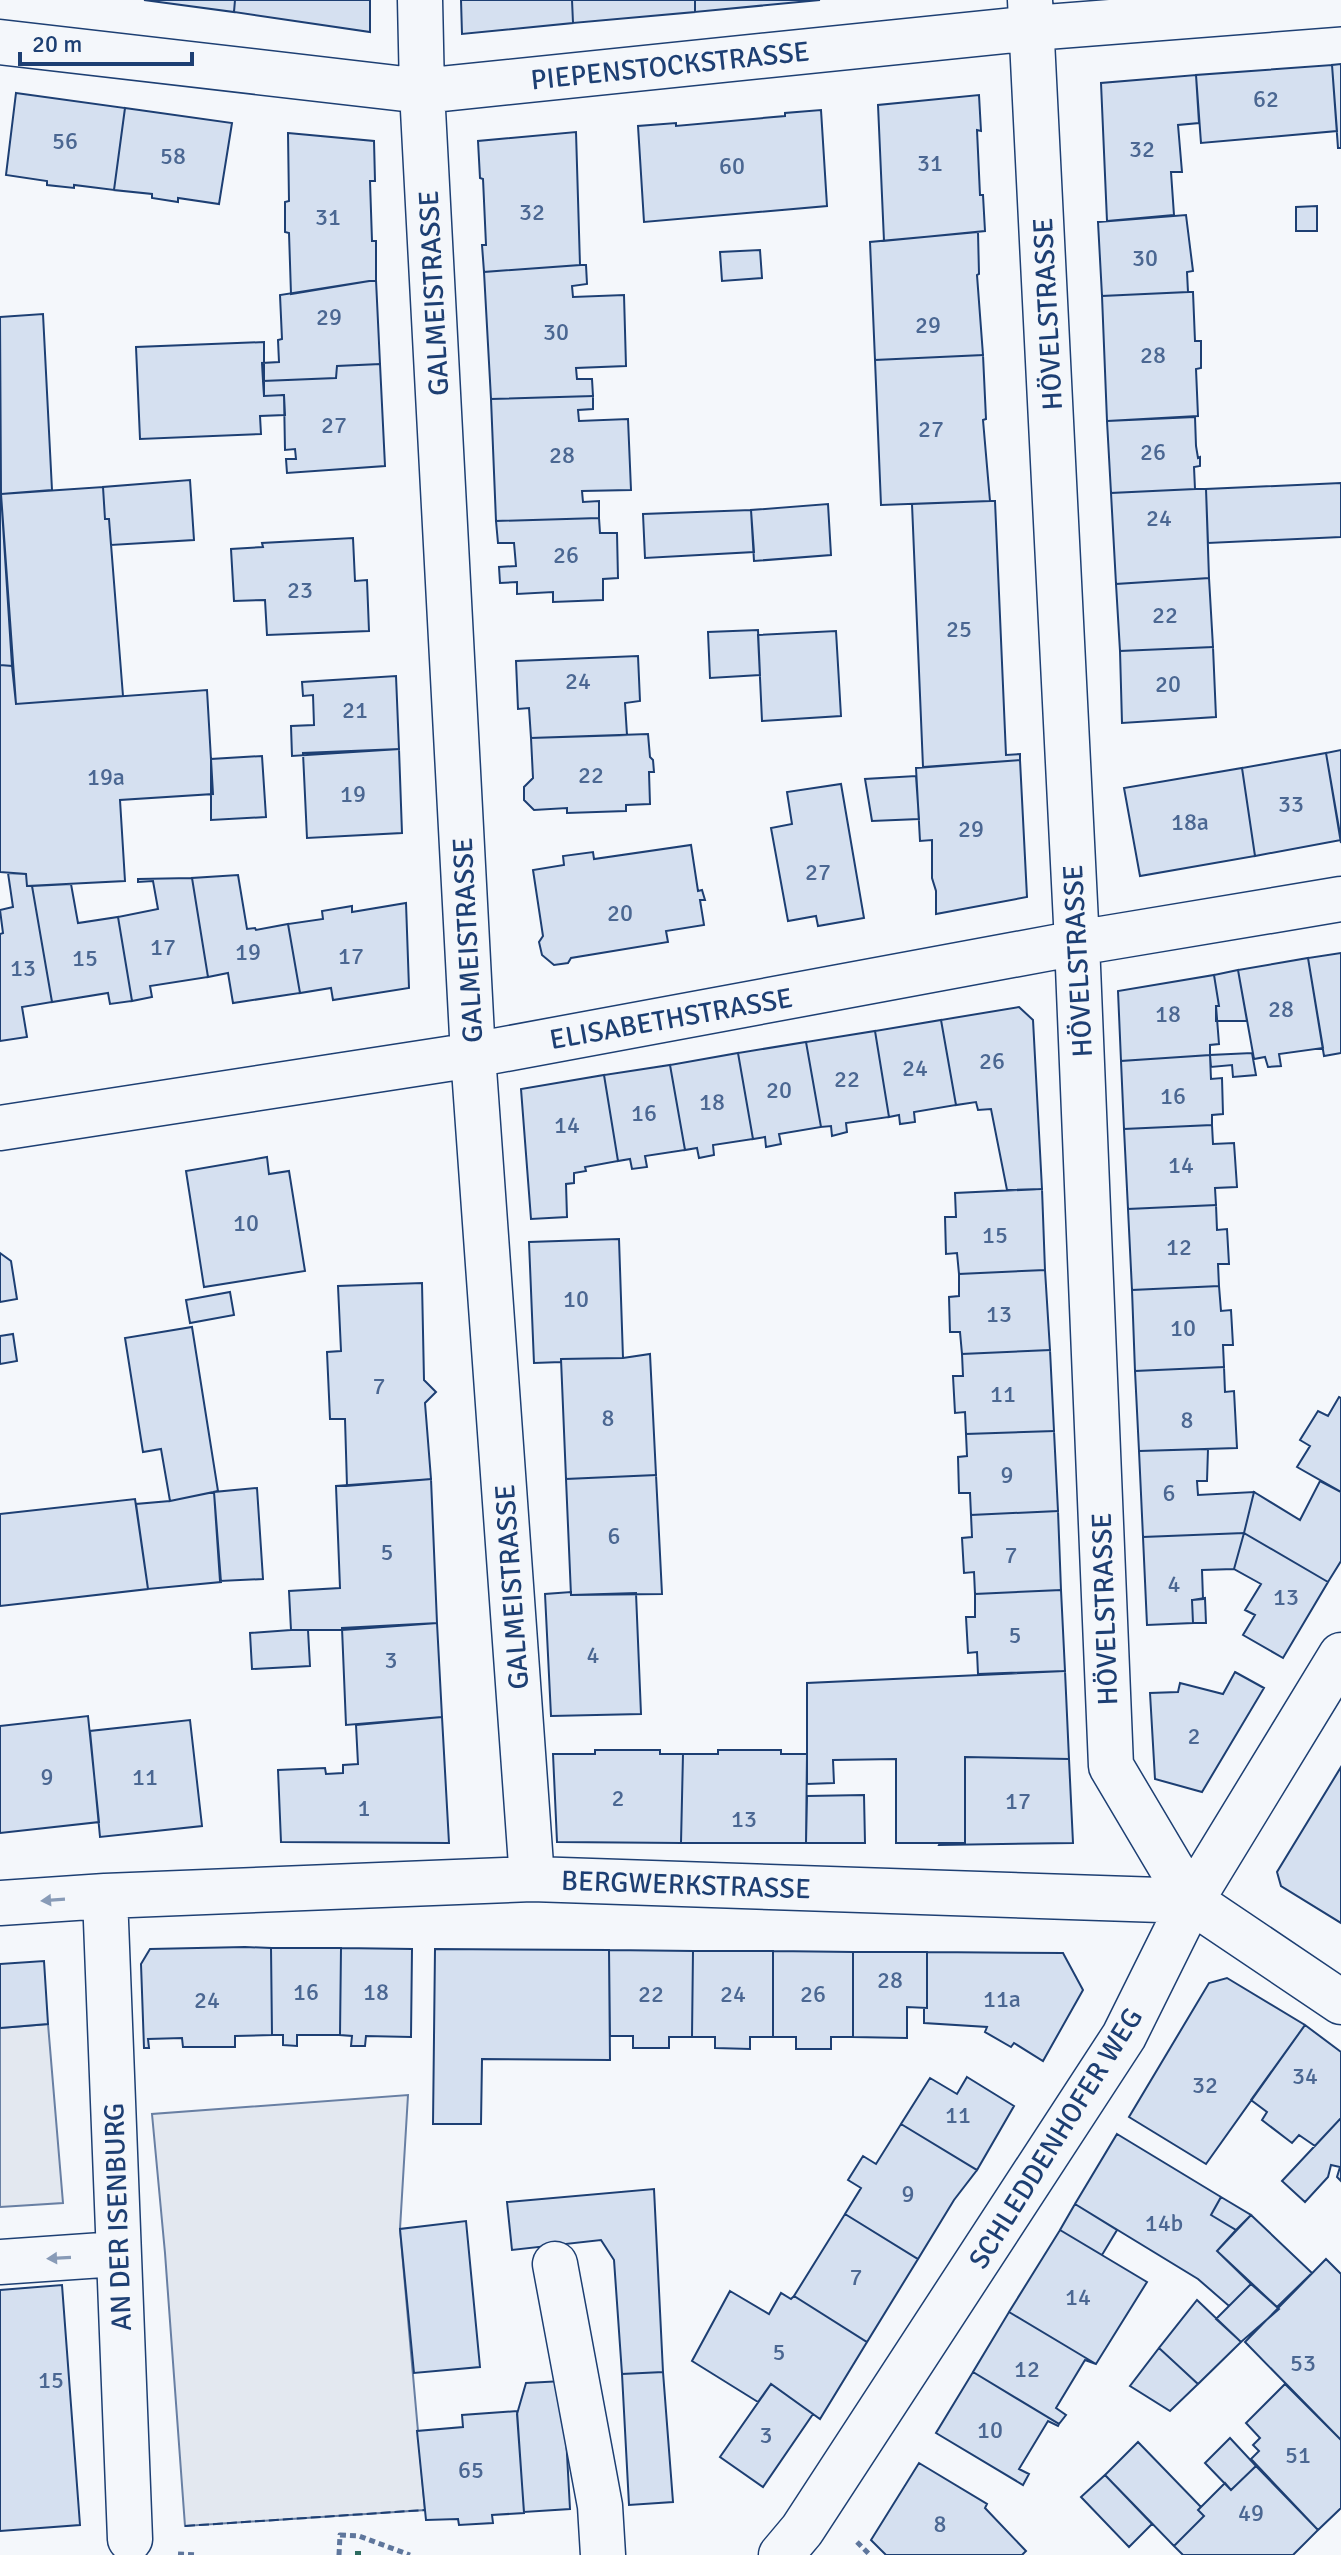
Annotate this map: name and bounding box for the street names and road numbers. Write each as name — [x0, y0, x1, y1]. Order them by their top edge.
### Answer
street label: PIEPENSTOCKSTRASSE — [529, 34, 811, 98]
street label: GALMEISTRASSE — [412, 189, 456, 397]
street label: HÖVELSTRASSE — [1026, 217, 1070, 411]
street label: GALMEISTRASSE — [446, 836, 490, 1044]
street label: HÖVELSTRASSE — [1056, 864, 1100, 1058]
street label: ELISABETHSTRASSE — [547, 981, 795, 1057]
street label: GALMEISTRASSE — [488, 1483, 536, 1691]
street label: HÖVELSTRASSE — [1085, 1512, 1125, 1706]
street label: BERGWERKSTRASSE — [561, 1864, 811, 1906]
street label: SCHLEDDENHOFER WEG — [962, 2002, 1150, 2275]
street label: AN DER ISENBURG — [97, 2102, 139, 2331]

